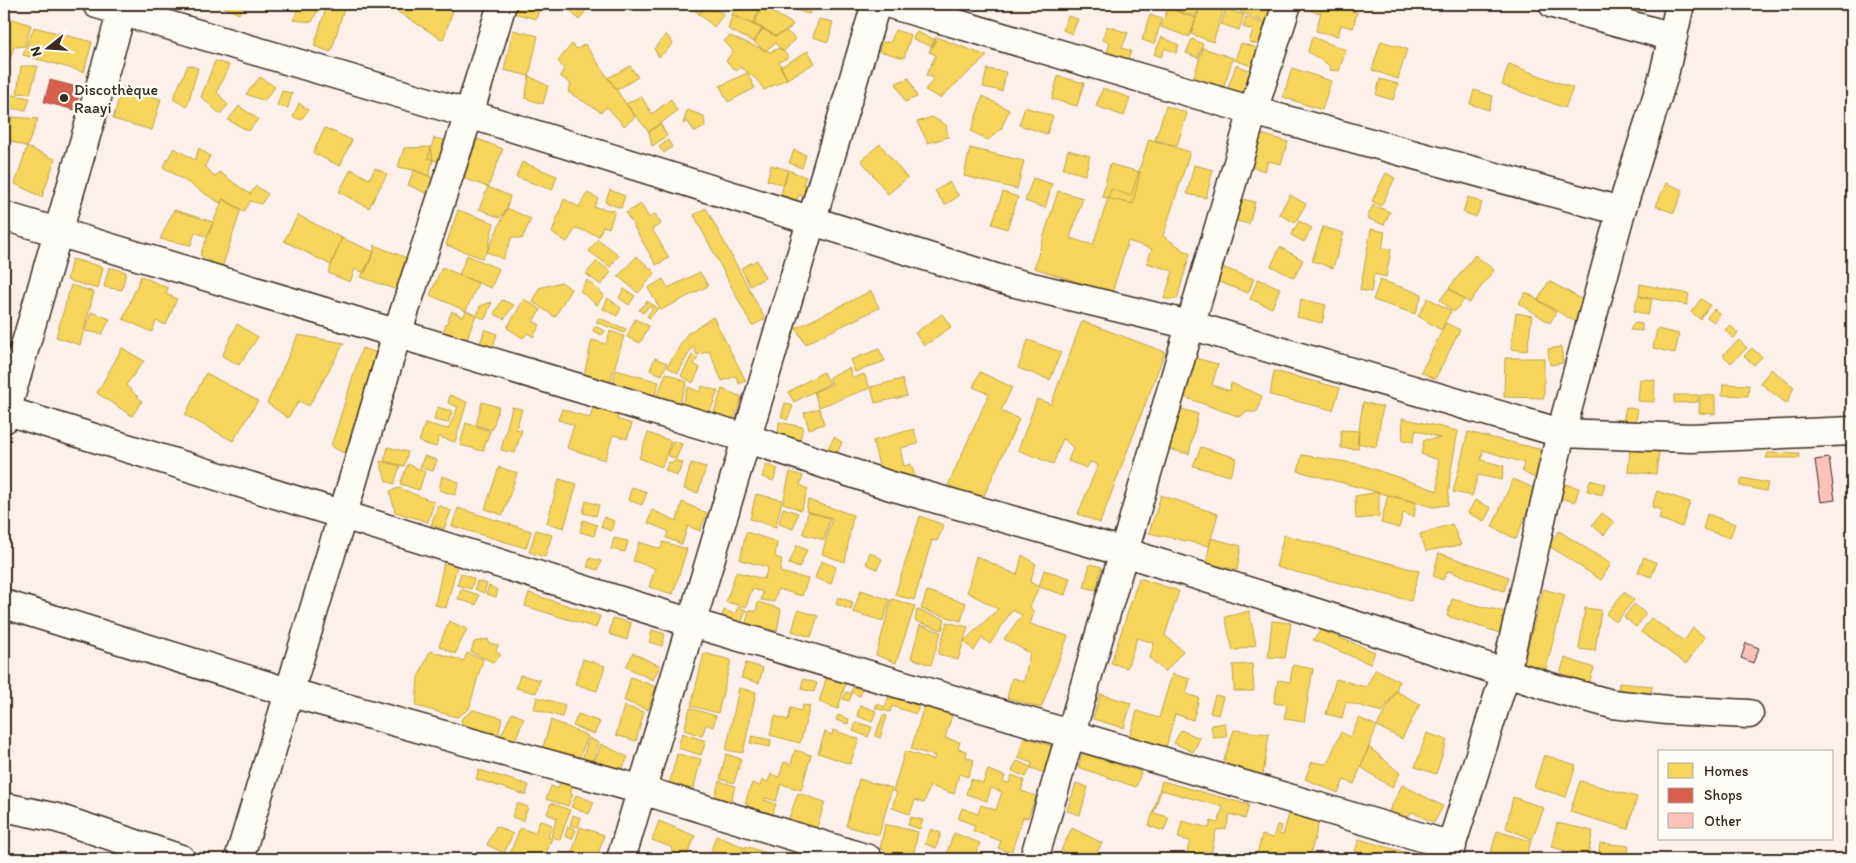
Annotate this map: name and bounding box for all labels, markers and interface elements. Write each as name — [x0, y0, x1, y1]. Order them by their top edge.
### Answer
north arrow — [22, 22, 72, 72]
text: N — [27, 45, 46, 59]
place label: Discothèque Raayi — [74, 80, 158, 117]
marker: Discothèque Raayi — [58, 92, 70, 104]
legend — [1658, 750, 1834, 840]
text: Homes — [1704, 762, 1749, 780]
text: Shops — [1704, 786, 1743, 804]
text: Other — [1704, 812, 1741, 830]

